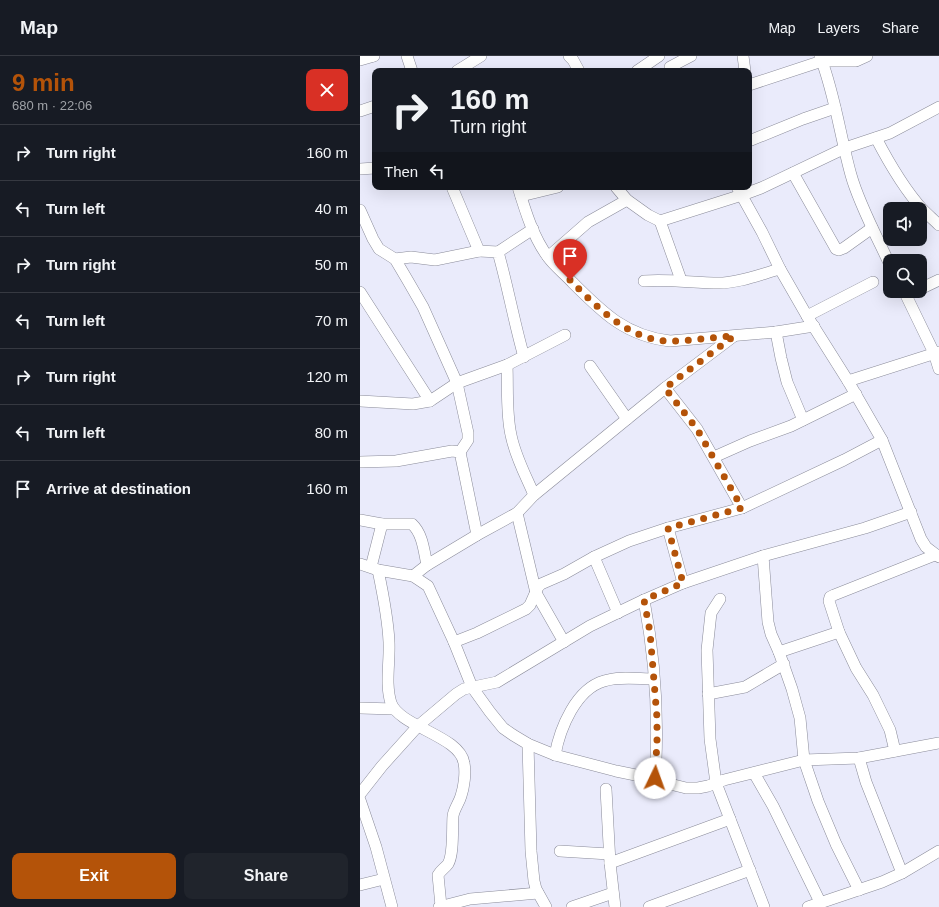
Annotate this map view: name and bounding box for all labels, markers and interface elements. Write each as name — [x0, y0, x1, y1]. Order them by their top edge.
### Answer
text: Map — [20, 17, 58, 38]
text: Map — [768, 20, 796, 36]
text: Layers — [818, 20, 860, 36]
text: Share — [882, 20, 919, 36]
text: 9 min — [12, 69, 75, 96]
button: close — [306, 69, 348, 111]
icon: right — [384, 84, 436, 136]
text: 160 m — [450, 84, 529, 115]
text: 680 m · 22:06 — [12, 98, 92, 113]
text: Turn right — [450, 117, 526, 137]
icon: right — [12, 142, 34, 164]
text: Turn right — [46, 144, 116, 161]
text: 160 m — [306, 144, 348, 161]
icon: left — [426, 160, 448, 182]
text: Then — [384, 163, 418, 180]
icon: left — [12, 198, 34, 220]
text: Turn left — [46, 200, 105, 217]
text: 40 m — [315, 200, 348, 217]
map controls — [883, 202, 927, 298]
button: sound — [883, 202, 927, 246]
pin — [553, 239, 587, 280]
icon: arrive — [559, 245, 581, 267]
icon: right — [12, 254, 34, 276]
button: search — [883, 254, 927, 298]
text: Turn right — [46, 256, 116, 273]
text: 50 m — [315, 256, 348, 273]
icon: left — [12, 310, 34, 332]
text: Turn left — [46, 312, 105, 329]
text: 70 m — [315, 312, 348, 329]
icon: right — [12, 366, 34, 388]
text: Turn right — [46, 368, 116, 385]
text: 120 m — [306, 368, 348, 385]
icon: left — [12, 422, 34, 444]
text: Turn left — [46, 424, 105, 441]
text: 80 m — [315, 424, 348, 441]
icon: arrive — [12, 478, 34, 500]
text: Arrive at destination — [46, 480, 191, 497]
text: 160 m — [306, 480, 348, 497]
position arrow — [634, 757, 676, 799]
button: Exit — [12, 853, 176, 899]
button: Share — [184, 853, 348, 899]

